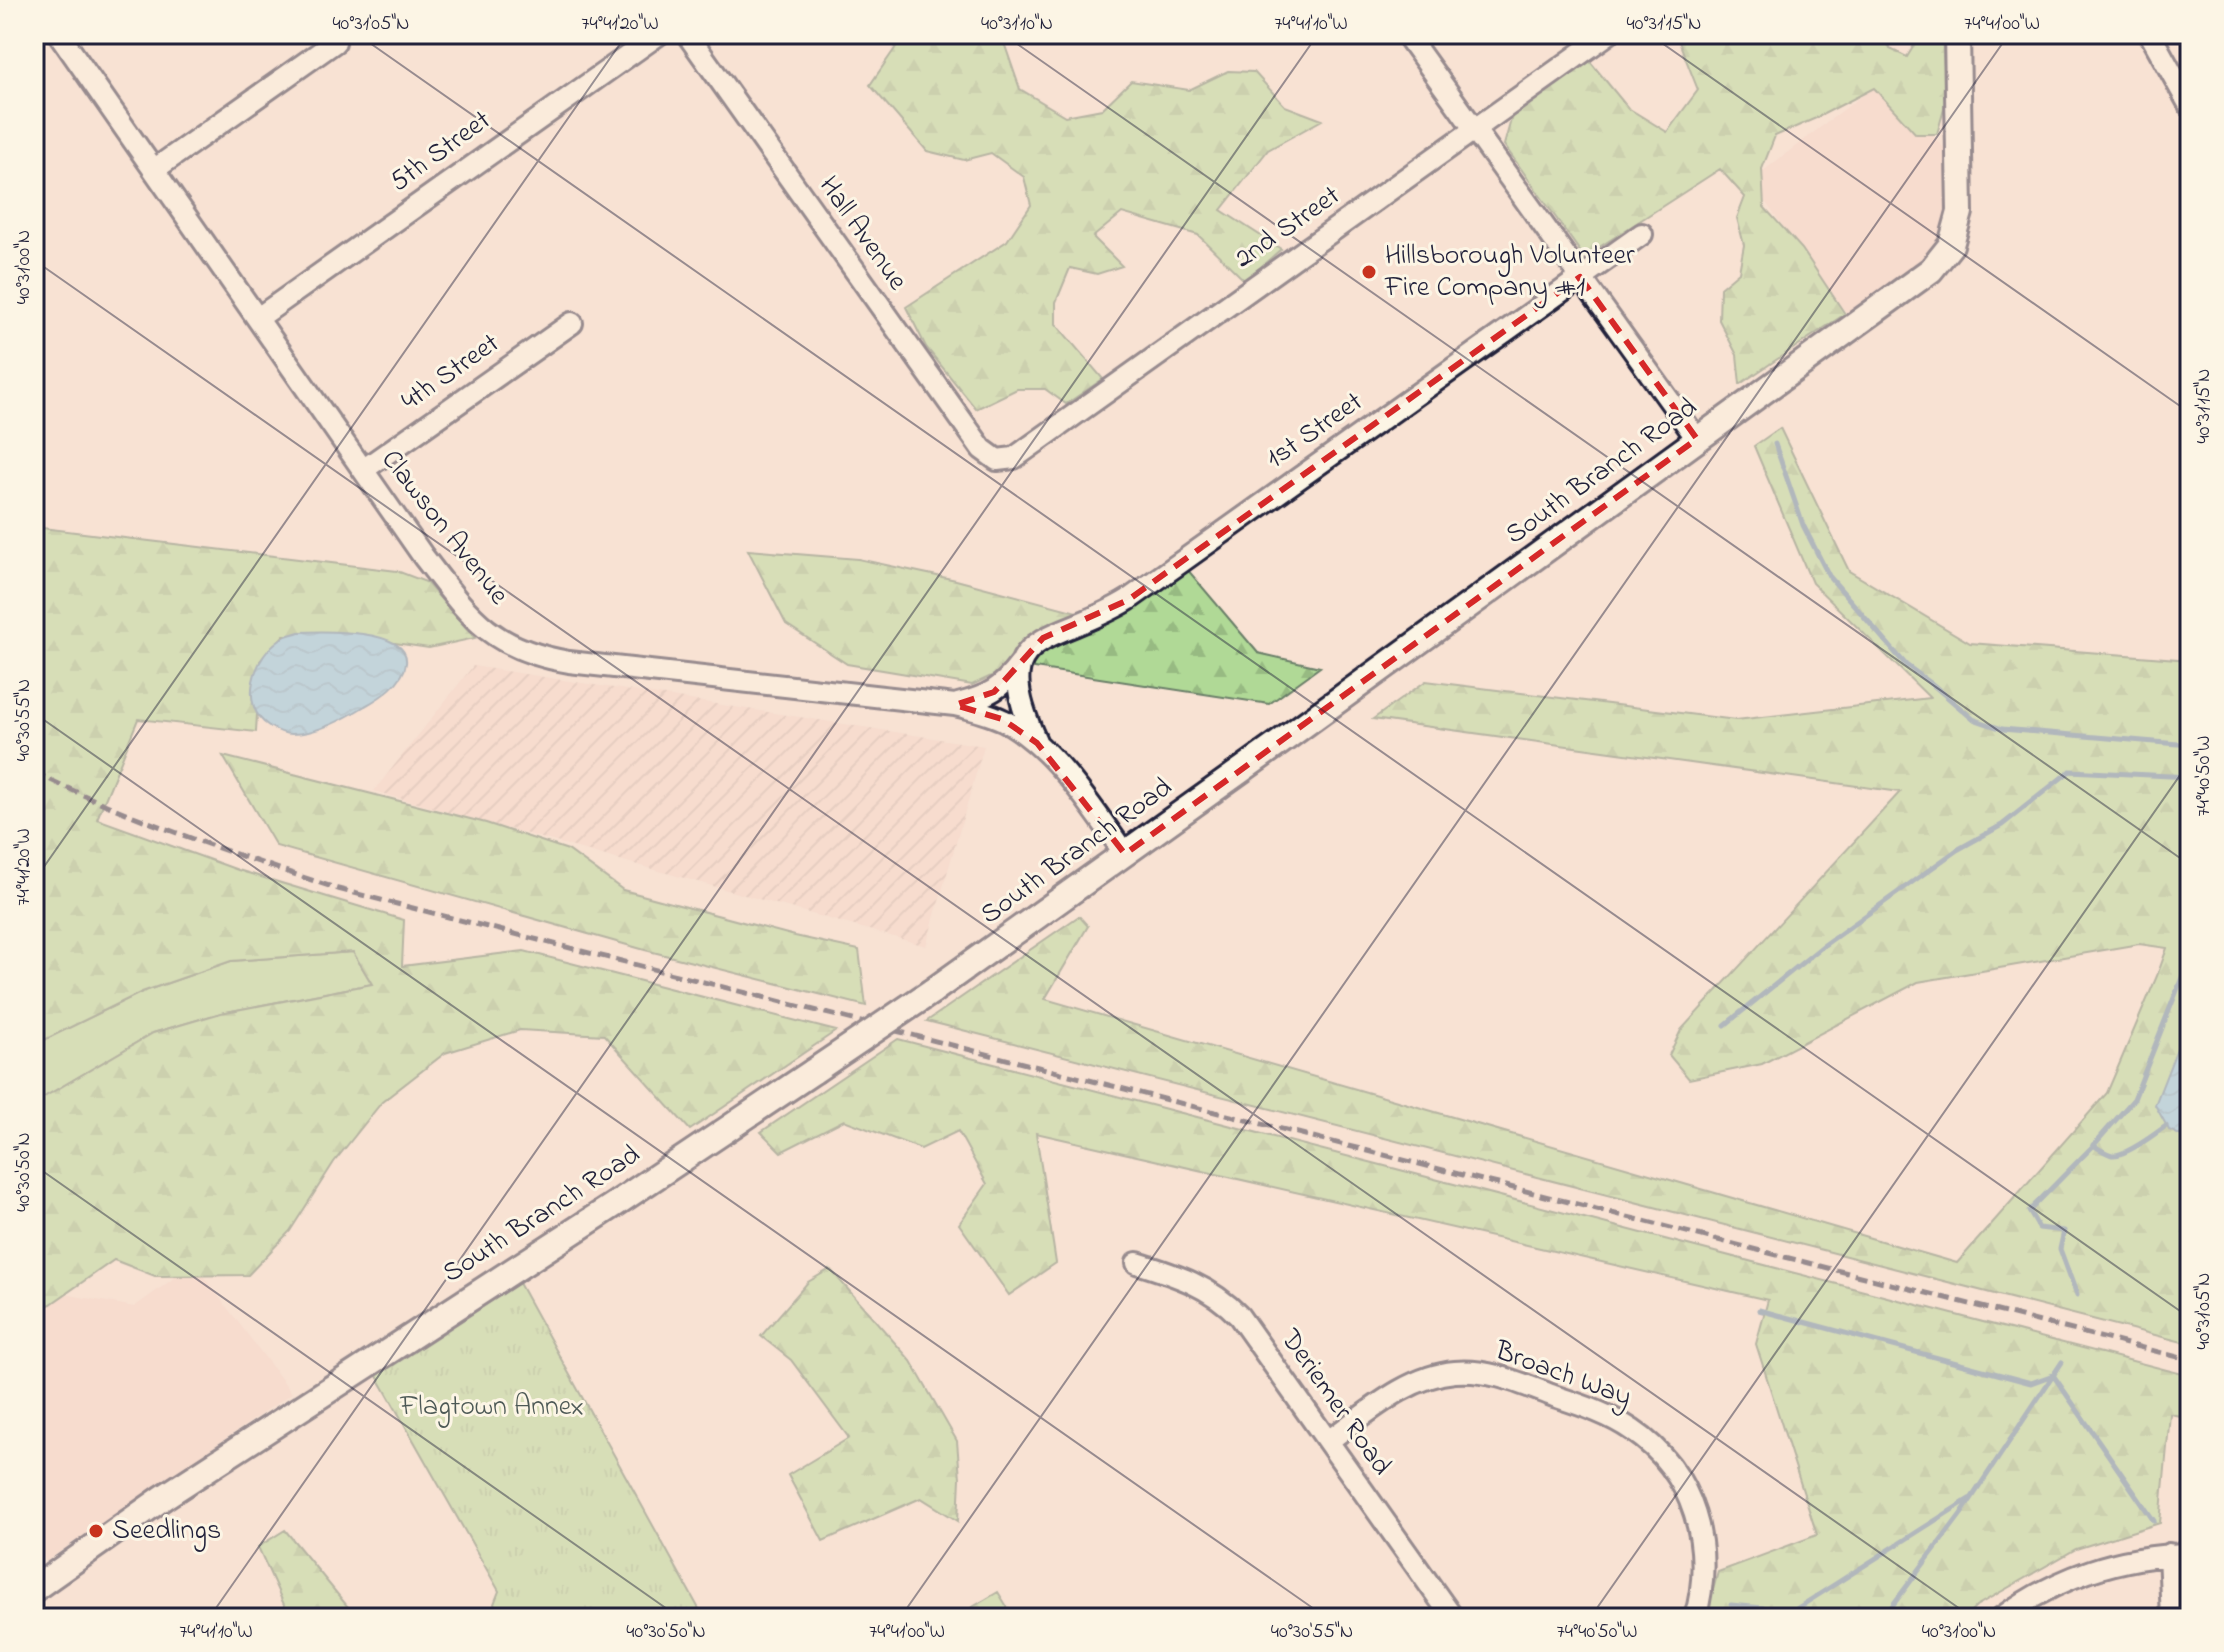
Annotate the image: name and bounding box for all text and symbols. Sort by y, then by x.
text: 40°31'05"N [332,10,410,39]
text: 74°41'20"W [581,10,659,39]
text: 40°31'10"N [981,10,1053,39]
text: 74°41'10"W [1274,10,1348,39]
text: 40°31'15"N [1627,10,1701,39]
text: 74°41'00"W [1964,10,2040,39]
street label: 5th Street [382,101,500,203]
street label: Hall Avenue [807,168,917,300]
street label: 2nd Street [1227,176,1349,280]
text: 40°31'00"N [10,230,39,304]
place label: Hillsborough Volunteer Fire Company #1 [1384,236,1635,309]
marker: Hillsborough Volunteer Fire Company #1 [1360,263,1378,281]
street label: 4th Street [393,324,509,422]
text: 40°31'15"N [2190,369,2219,443]
street label: 1st Street [1258,383,1372,479]
street label: South Branch Road [1498,388,1707,556]
street label: Clawson Avenue [370,442,518,615]
text: 40°30'55"N [10,679,39,761]
text: 74°40'50"W [2190,735,2219,817]
street label: South Branch Road [973,768,1182,936]
text: 74°41'20"W [10,828,39,906]
text: 40°30'50"N [10,1132,39,1212]
street label: South Branch Road [435,1136,649,1294]
text: 40°31'05"N [2190,1272,2219,1350]
street label: Deriemer Road [1269,1321,1401,1485]
street label: Broach Way [1488,1331,1637,1419]
park label: Flagtown Annex [399,1387,584,1428]
place label: Seedlings [112,1511,221,1552]
marker: Seedlings [87,1522,105,1540]
text: 74°41'10"W [179,1618,253,1647]
text: 40°30'50"N [626,1618,706,1647]
text: 74°41'00"W [869,1618,945,1647]
text: 40°30'55"N [1271,1618,1353,1647]
text: 74°40'50"W [1556,1618,1638,1647]
text: 40°31'00"N [1922,1618,1996,1647]

